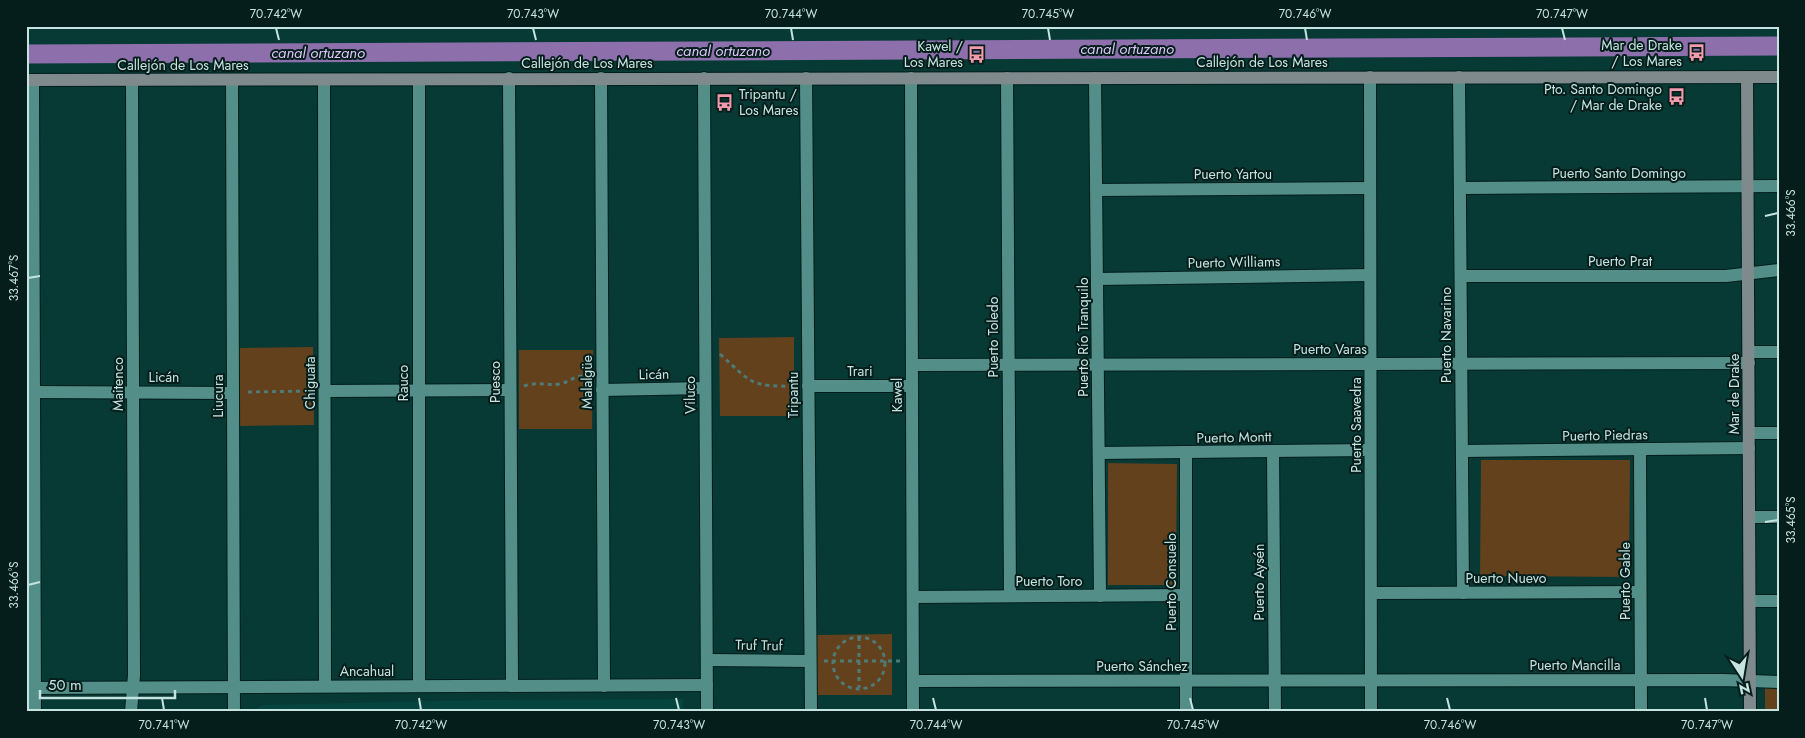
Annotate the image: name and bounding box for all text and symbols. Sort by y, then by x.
text: 70.742°W [250,5,302,23]
text: 70.743°W [507,5,559,23]
text: 70.744°W [765,5,817,23]
text: 70.745°W [1022,5,1074,23]
text: 70.746°W [1279,5,1331,23]
text: 70.747°W [1536,5,1588,23]
place label: Mar de Drake / Los Mares [1601,35,1682,71]
place label: Kawel / Los Mares [904,36,963,72]
water label: canal ortuzano [1080,38,1174,60]
water label: canal ortuzano [676,40,770,62]
water label: canal ortuzano [271,42,365,64]
bus stop icon: Mar de Drake / Los Mares [1686,43,1706,63]
bus stop icon: Kawel / Los Mares [967,44,987,64]
street label: Callejón de Los Mares [1196,52,1328,72]
street label: Callejón de Los Mares [521,53,653,73]
street label: Callejón de Los Mares [117,55,249,75]
place label: Pto. Santo Domingo / Mar de Drake [1544,79,1662,115]
place label: Tripantu / Los Mares [739,84,799,120]
bus stop icon: Pto. Santo Domingo / Mar de Drake [1666,87,1686,107]
bus stop icon: Tripantu / Los Mares [715,92,735,112]
street label: Puerto Santo Domingo [1552,163,1686,183]
street label: Puerto Yartou [1194,164,1272,184]
text: 33.466°S [1782,189,1800,237]
street label: Puerto Williams [1187,251,1281,273]
street label: Puerto Prat [1588,251,1653,271]
text: 33.467°S [5,254,23,301]
street label: Puerto Río Tranquilo [1073,277,1093,397]
street label: Puerto Navarino [1436,287,1456,383]
street label: Puerto Toledo [983,296,1003,377]
street label: Puerto Varas [1293,339,1367,359]
street label: Mar de Drake [1724,354,1744,434]
street label: Malalgüe [577,355,597,409]
street label: Maitenco [108,357,128,411]
street label: Chiguata [300,357,320,409]
street label: Puesco [485,361,505,403]
street label: Trari [847,361,873,381]
street label: Licán [638,364,670,384]
street label: Rauco [393,365,413,401]
street label: Licán [149,367,179,387]
street label: Tripantu [783,372,803,418]
street label: Liucura [208,375,228,417]
street label: Viluco [680,376,700,414]
street label: Puerto Saavedra [1346,377,1366,473]
street label: Kawel [887,378,907,412]
street label: Puerto Piedras [1562,424,1648,446]
street label: Puerto Montt [1196,426,1272,448]
text: 33.465°S [1782,496,1800,544]
street label: Puerto Consuelo [1161,533,1181,631]
street label: Puerto Gable [1615,542,1635,620]
street label: Puerto Aysén [1249,544,1269,620]
text: 33.466°S [5,561,23,609]
street label: Puerto Nuevo [1466,568,1547,588]
street label: Puerto Toro [1016,571,1083,591]
street label: Truf Truf [735,635,784,655]
north arrow [1718,650,1768,700]
street label: Puerto Mancilla [1530,655,1620,675]
street label: Puerto Sánchez [1096,656,1188,676]
street label: Ancahual [340,661,394,681]
scale bar [40,668,175,700]
text: 50 m [48,674,82,696]
text: N [1737,678,1752,700]
text: 70.741°W [138,716,190,734]
text: 70.742°W [395,716,447,734]
text: 70.743°W [653,716,705,734]
text: 70.744°W [910,716,962,734]
text: 70.745°W [1167,716,1219,734]
text: 70.746°W [1424,716,1476,734]
text: 70.747°W [1681,716,1733,734]

